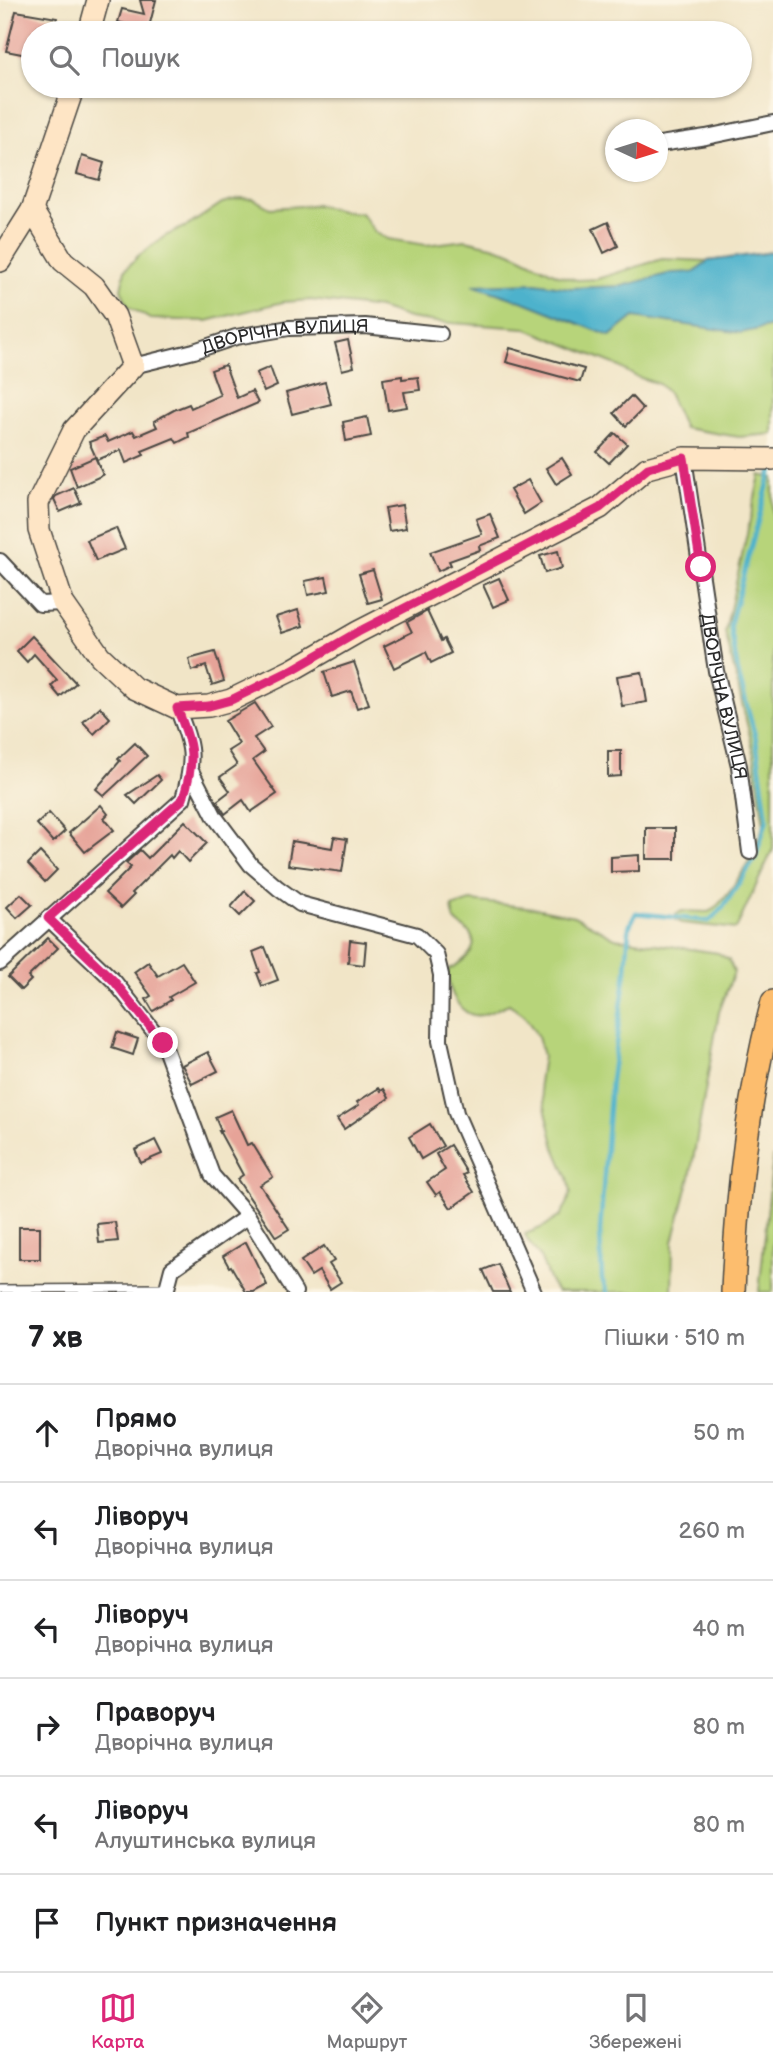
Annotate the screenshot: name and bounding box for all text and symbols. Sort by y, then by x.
search box [21,21,752,98]
icon: search [45,41,83,79]
text: Пошук [101,44,180,75]
north arrow [605,119,668,182]
street label: ДВОРІЧНА ВУЛИЦЯ [199,315,369,358]
route start [685,551,716,582]
street label: ДВОРІЧНА ВУЛИЦЯ [697,612,751,781]
route end [147,1027,178,1058]
text: 7 хв [28,1320,83,1356]
text: Пішки · 510 m [603,1324,745,1352]
text: Прямо [95,1404,177,1435]
icon: ahead [28,1414,66,1452]
text: 50 m [693,1419,745,1447]
text: Дворічна вулиця [95,1435,274,1463]
text: Ліворуч [95,1502,189,1533]
icon: left [28,1512,66,1550]
text: 260 m [679,1517,745,1545]
text: Дворічна вулиця [95,1533,274,1561]
text: Ліворуч [95,1600,189,1631]
icon: left [28,1610,66,1648]
text: 40 m [692,1615,745,1643]
text: Дворічна вулиця [95,1631,274,1659]
text: Праворуч [95,1698,216,1729]
icon: right [28,1708,66,1746]
text: 80 m [693,1713,745,1741]
text: Дворічна вулиця [95,1729,274,1757]
text: Ліворуч [95,1796,189,1827]
icon: left [28,1806,66,1844]
text: 80 m [693,1811,745,1839]
text: Алуштинська вулиця [95,1827,316,1855]
icon: arrive [28,1904,66,1942]
text: Пункт призначення [95,1908,337,1939]
tab: Карта [91,1989,145,2054]
tab: Маршрут [327,1989,407,2054]
tab: Збережені [589,1989,682,2054]

